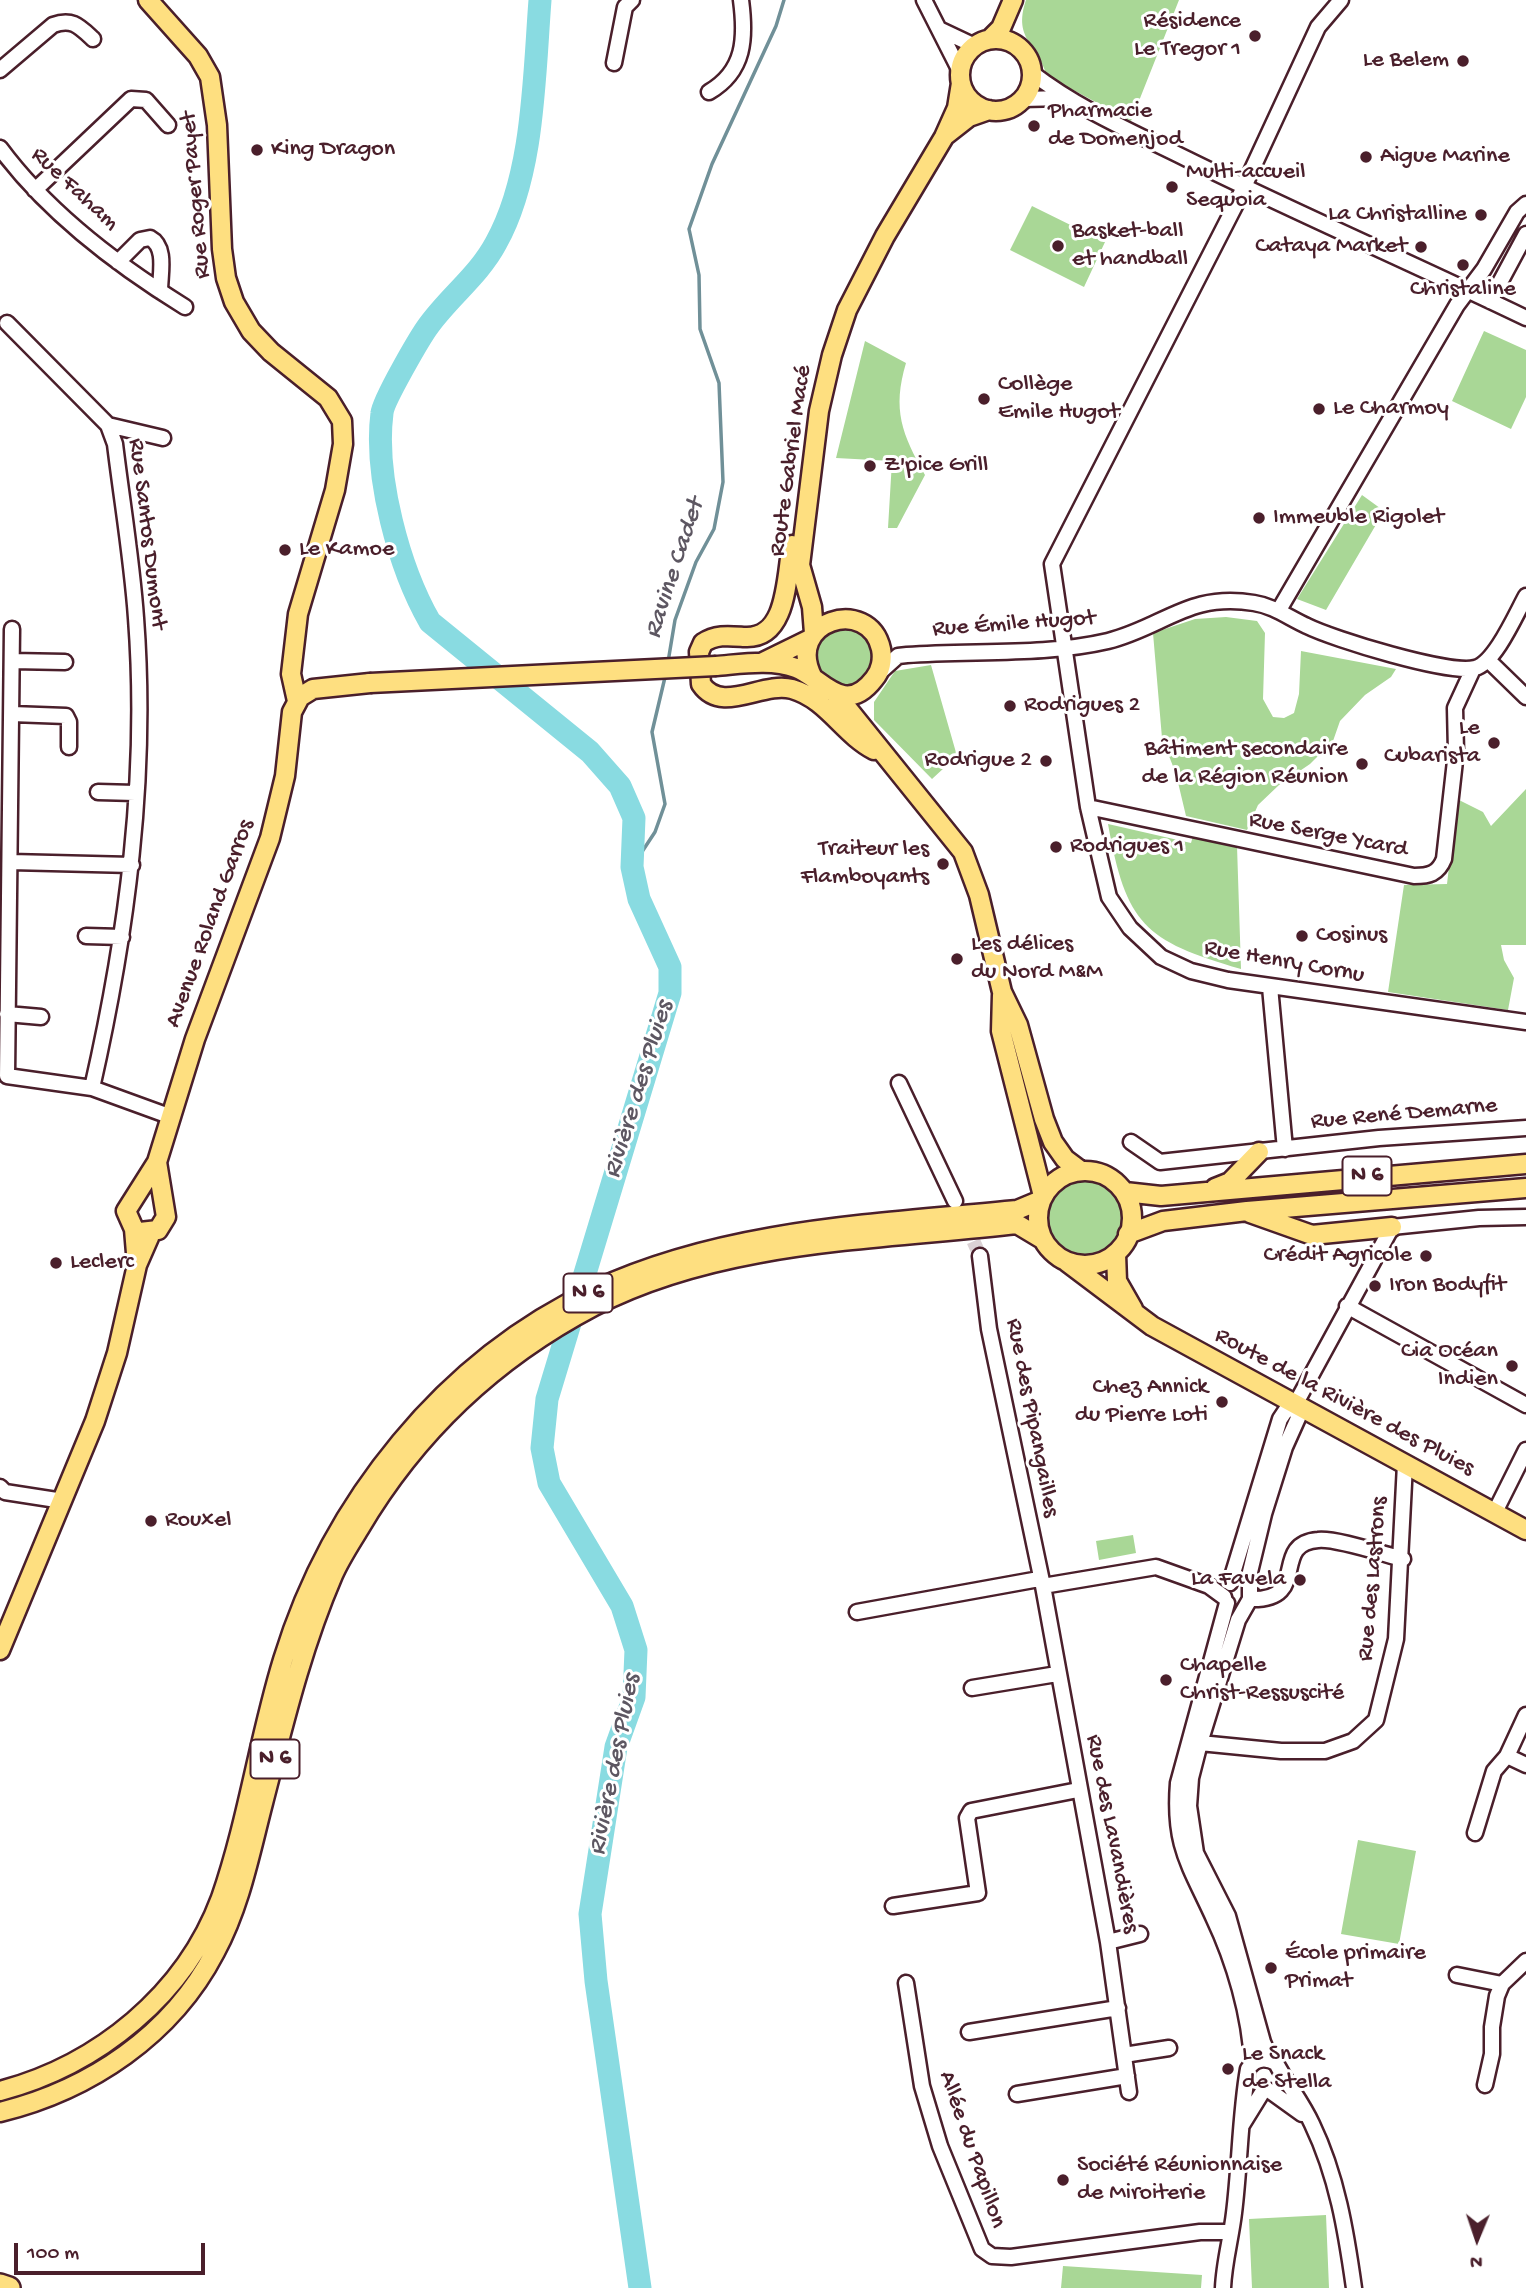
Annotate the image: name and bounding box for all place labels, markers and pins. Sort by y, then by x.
place label: Résidence Le Tregor 1 [1134,8,1241,64]
marker: Résidence Le Tregor 1 [1247,28,1263,44]
place label: Le Belem [1363,47,1449,75]
marker: Le Belem [1455,53,1471,69]
place label: Pharmacie de Domenjod [1048,98,1183,154]
marker: Pharmacie de Domenjod [1026,118,1042,134]
place label: King Dragon [271,136,395,164]
marker: King Dragon [249,142,265,158]
place label: Aigue Marine [1380,143,1510,171]
marker: Aigue Marine [1358,149,1374,165]
place label: Multi-accueil Sequoia [1186,159,1306,215]
marker: Multi-accueil Sequoia [1164,179,1180,195]
place label: La Christalline [1328,201,1467,229]
marker: La Christalline [1473,207,1489,223]
place label: Basket-ball et handball [1072,218,1188,274]
place label: Cataya Market [1255,233,1407,261]
marker: Basket-ball et handball [1050,238,1066,254]
marker: Cataya Market [1413,239,1429,255]
marker: Christaline [1455,257,1471,273]
place label: Christaline [1410,276,1516,304]
place label: Collège Emile Hugot [998,371,1119,427]
marker: Collège Emile Hugot [976,391,992,407]
place label: Le Charmoy [1333,395,1449,423]
marker: Le Charmoy [1311,401,1327,417]
place label: Z'pice Grill [884,452,988,480]
marker: Z'pice Grill [862,458,878,474]
place label: Immeuble Rigolet [1273,504,1444,532]
marker: Immeuble Rigolet [1251,510,1267,526]
place label: Le Kamoe [299,536,394,564]
marker: Le Kamoe [277,542,293,558]
place label: Rodrigues 2 [1024,692,1140,720]
marker: Rodrigues 2 [1002,698,1018,714]
place label: Le Cubarista [1384,715,1480,771]
marker: Le Cubarista [1486,735,1502,751]
place label: Bâtiment secondaire de la Région Réunion [1142,736,1348,792]
place label: Rodrigue 2 [924,747,1032,775]
marker: Rodrigue 2 [1038,753,1054,769]
marker: Bâtiment secondaire de la Région Réunion [1354,756,1370,772]
place label: Rodrigues 1 [1070,833,1184,861]
place label: Traiteur les Flamboyants [801,836,929,892]
marker: Rodrigues 1 [1048,839,1064,855]
marker: Traiteur les Flamboyants [935,856,951,872]
place label: Cosinus [1316,922,1387,950]
marker: Cosinus [1294,928,1310,944]
place label: Les délices du Nord M&M [971,931,1103,987]
marker: Les délices du Nord M&M [949,951,965,967]
place label: Crédit Agricole [1264,1242,1412,1270]
marker: Crédit Agricole [1418,1248,1434,1264]
place label: Leclerc [70,1249,134,1277]
marker: Leclerc [48,1255,64,1271]
place label: Iron Bodyfit [1389,1272,1506,1300]
marker: Iron Bodyfit [1367,1278,1383,1294]
place label: Cia Océan Indien [1401,1338,1498,1394]
marker: Cia Océan Indien [1504,1358,1520,1374]
place label: Chez Annick du Pierre Loti [1075,1374,1208,1430]
marker: Chez Annick du Pierre Loti [1214,1394,1230,1410]
place label: Rouxel [165,1507,232,1535]
marker: Rouxel [143,1513,159,1529]
place label: La Favela [1191,1566,1286,1594]
marker: La Favela [1292,1572,1308,1588]
place label: Chapelle Christ-Ressuscité [1180,1652,1344,1708]
marker: Chapelle Christ-Ressuscité [1158,1672,1174,1688]
place label: École primaire Primat [1285,1940,1426,1996]
marker: École primaire Primat [1263,1960,1279,1976]
place label: Le Snack de Stella [1242,2041,1331,2097]
marker: Le Snack de Stella [1220,2061,1236,2077]
place label: Société Réunionnaise de Miroiterie [1077,2152,1282,2208]
marker: Société Réunionnaise de Miroiterie [1055,2172,1071,2188]

